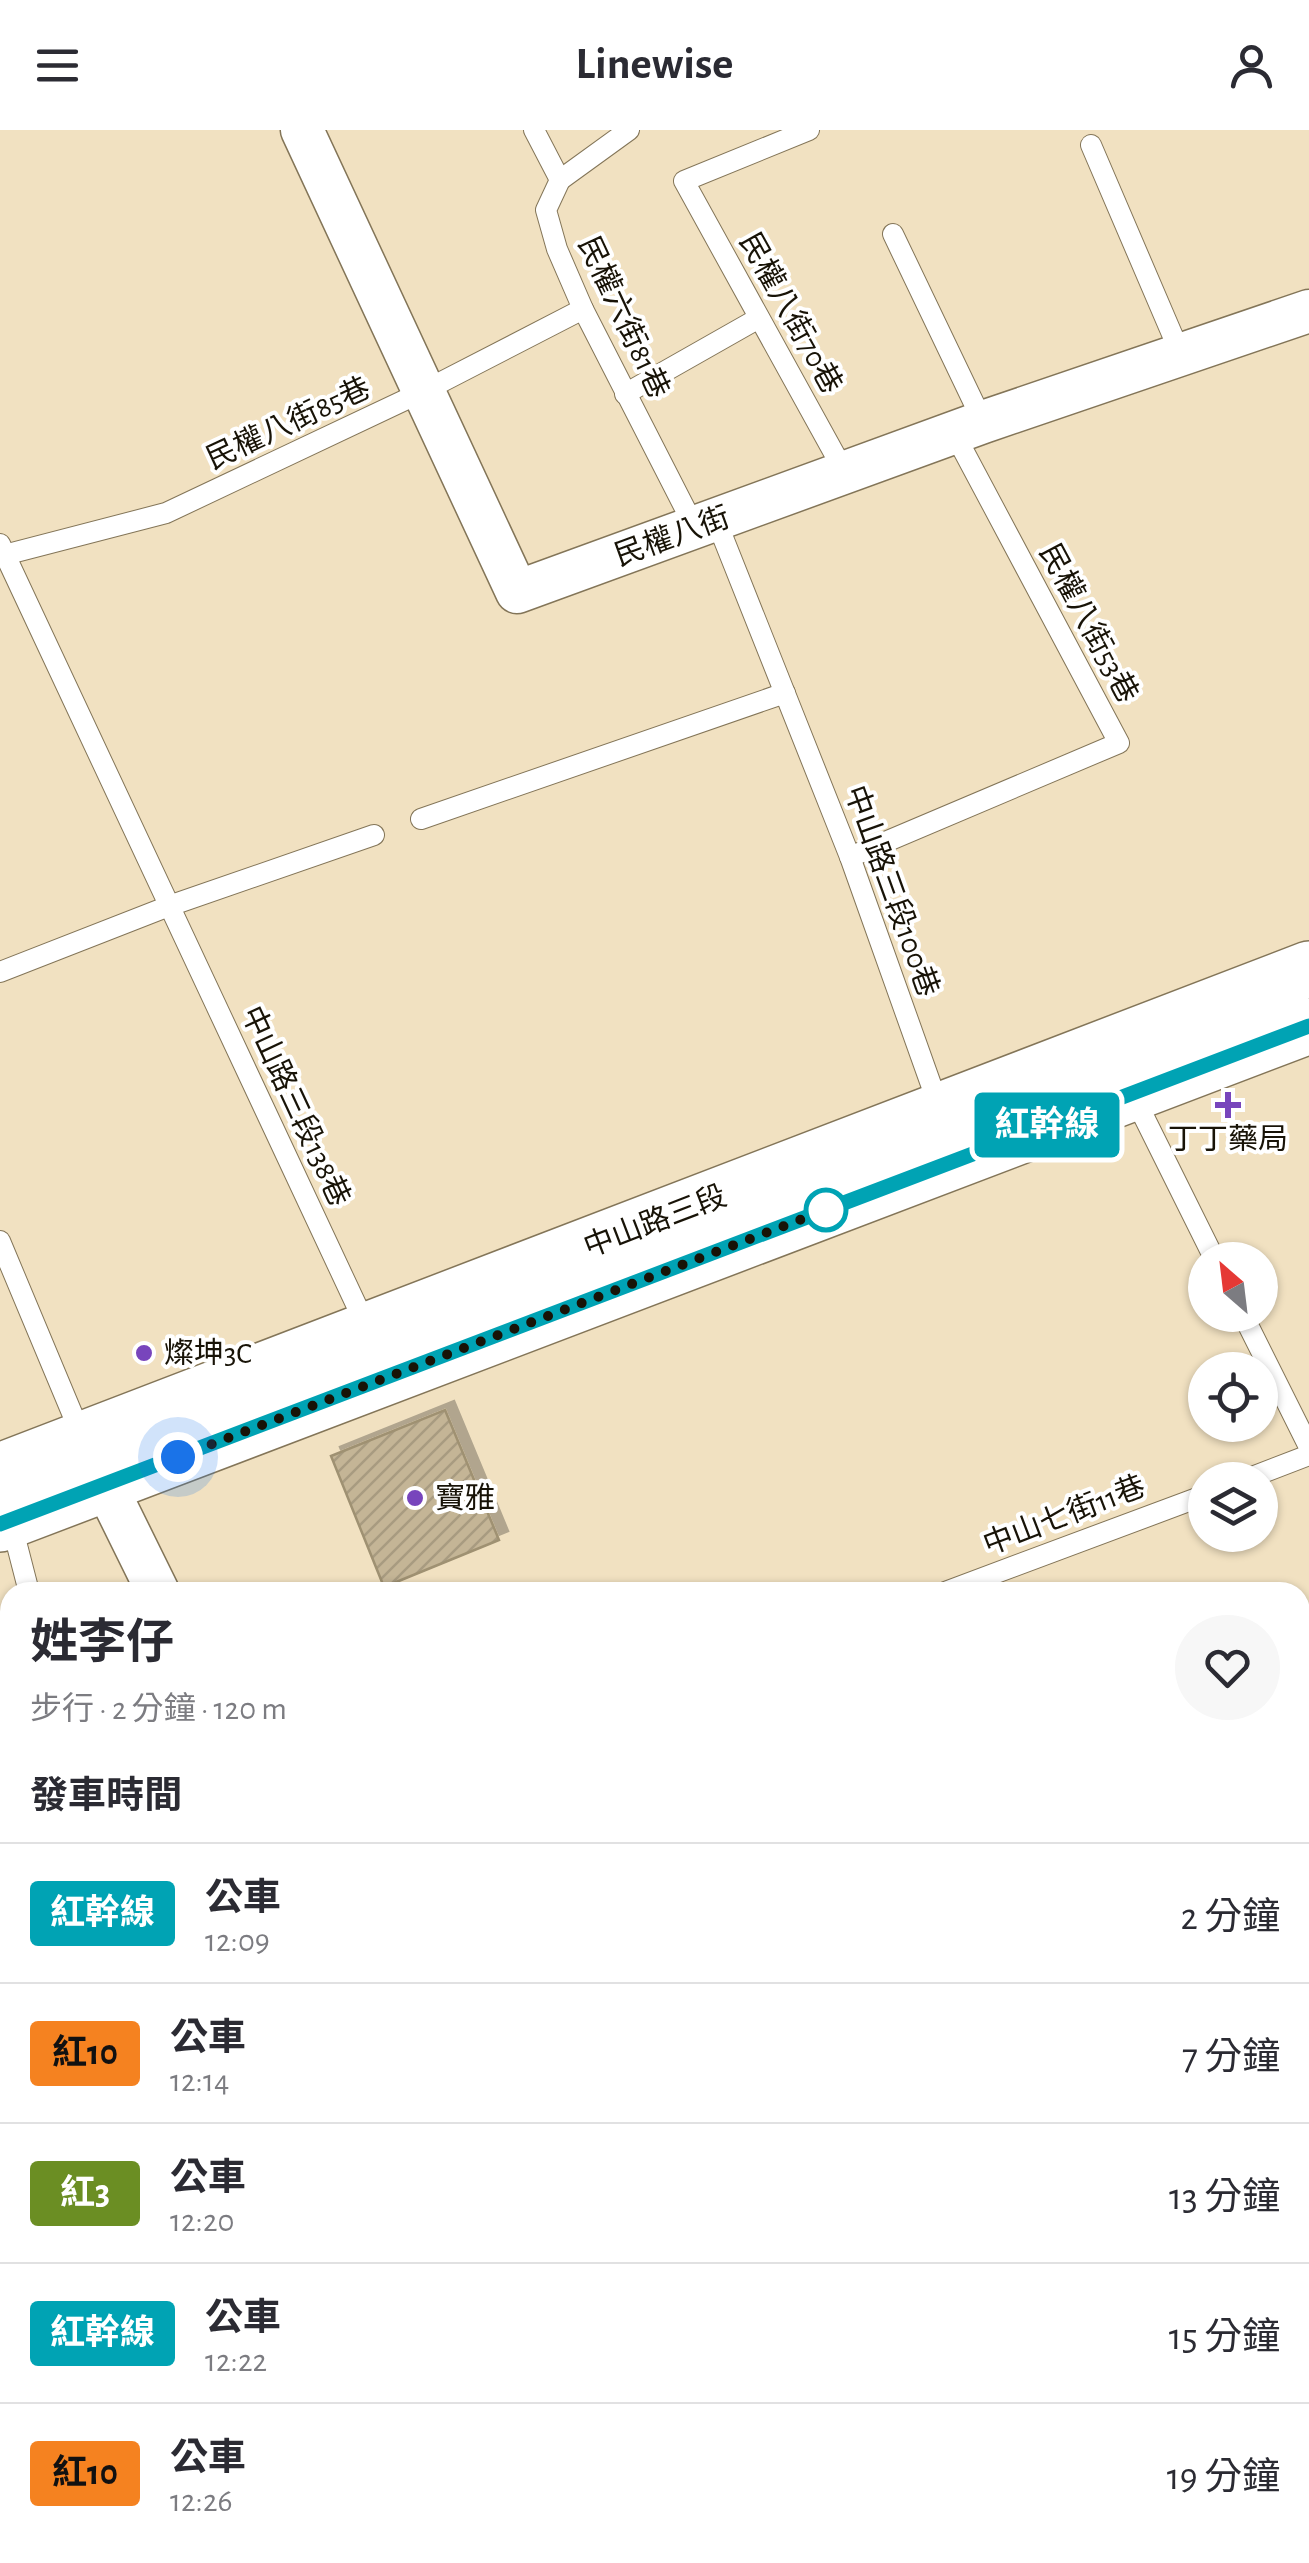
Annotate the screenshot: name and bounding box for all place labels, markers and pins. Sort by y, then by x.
marker: 丁丁藥局 [1217,1094,1239,1116]
place label: 丁丁藥局 [1168,1123,1288,1155]
unlabelled marker [805,1189,847,1231]
place label: 燦坤3C [164,1337,252,1369]
marker: 燦坤3C [133,1342,155,1364]
place label: 寶雅 [435,1482,495,1514]
marker: 寶雅 [404,1487,426,1509]

